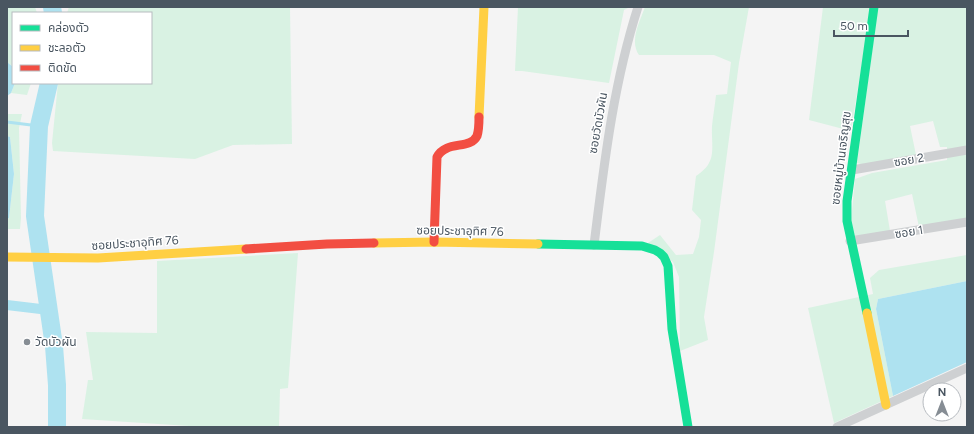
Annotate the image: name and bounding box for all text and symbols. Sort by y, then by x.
legend [12,12,152,84]
scale bar [834,12,908,38]
text: 50 m [840,19,868,33]
text: คล่องตัว [48,21,89,35]
text: ชะลอตัว [48,41,86,55]
text: ติดขัด [48,61,77,75]
street label: ซอยวัดบัวผัน [586,91,610,155]
street label: ซอยหมู่บ้านเจริญสุข [828,110,854,206]
street label: ซอย 2 [893,150,925,170]
street label: ซอยประชาอุทิศ 76 [416,223,504,239]
street label: ซอย 1 [894,223,924,241]
street label: ซอยประชาอุทิศ 76 [91,233,179,253]
place label: วัดบัวผัน [35,335,77,349]
marker: วัดบัวผัน [22,337,32,347]
north arrow [922,382,962,422]
text: N [938,386,946,399]

